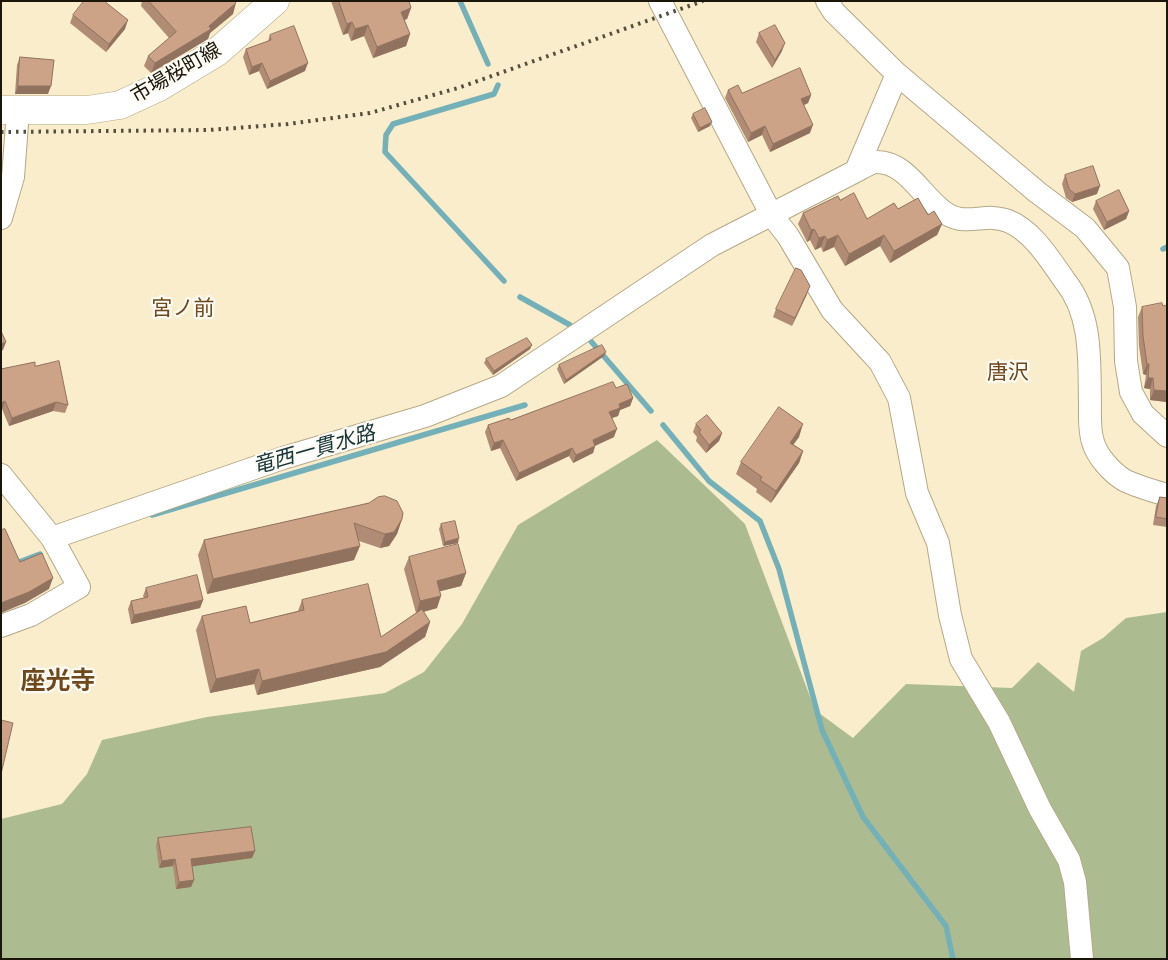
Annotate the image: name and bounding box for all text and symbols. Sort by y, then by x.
street label: 市場桜町線 [127,38,225,108]
district label: 宮ノ前 [152,296,214,322]
district label: 唐沢 [987,360,1029,386]
water label: 竜西一貫水路 [250,421,378,479]
district label: 座光寺 [21,666,95,696]

